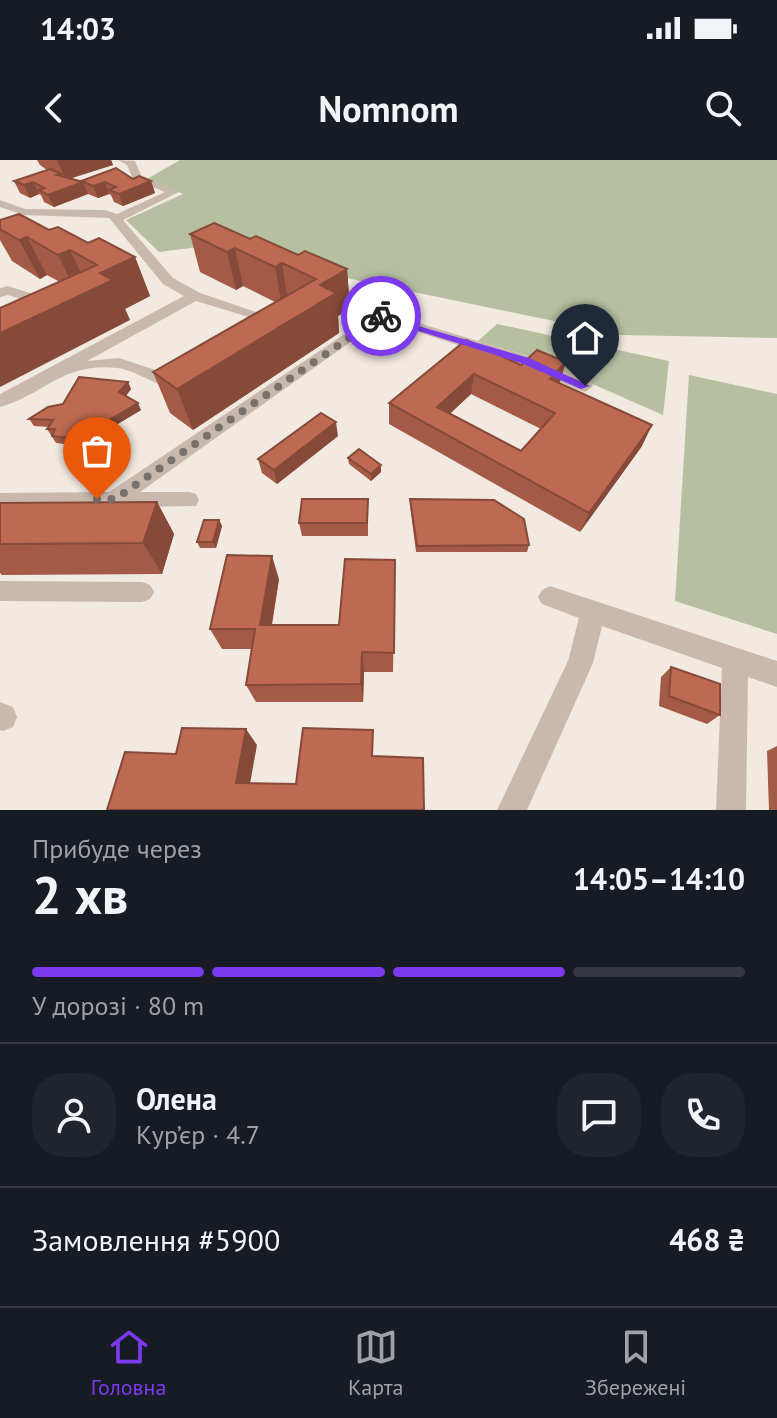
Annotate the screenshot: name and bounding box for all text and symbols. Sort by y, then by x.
text: 14:03 [40,9,116,48]
text: Nomnom [319,85,458,132]
icon: back [32,86,76,130]
icon: search [701,86,745,130]
courier [341,276,421,356]
icon: bike [359,294,403,338]
pin [551,304,619,386]
icon: home [563,316,607,360]
pin [63,417,131,499]
icon: bag [75,429,119,473]
text: Прибуде через [32,832,202,865]
text: 14:05–14:10 [573,859,745,898]
text: 2 хв [32,861,128,928]
text: У дорозі · 80 m [32,989,204,1022]
button: person [32,1073,116,1157]
button: chat [557,1073,641,1157]
button: phone [661,1073,745,1157]
text: Олена [136,1079,217,1118]
text: Кур’єр · 4.7 [136,1118,260,1151]
text: Замовлення #5900 [32,1220,280,1259]
text: 468 ₴ [669,1220,745,1259]
tab: Головна [91,1325,166,1401]
tab: Карта [348,1325,404,1401]
tab: Збережені [585,1325,686,1401]

